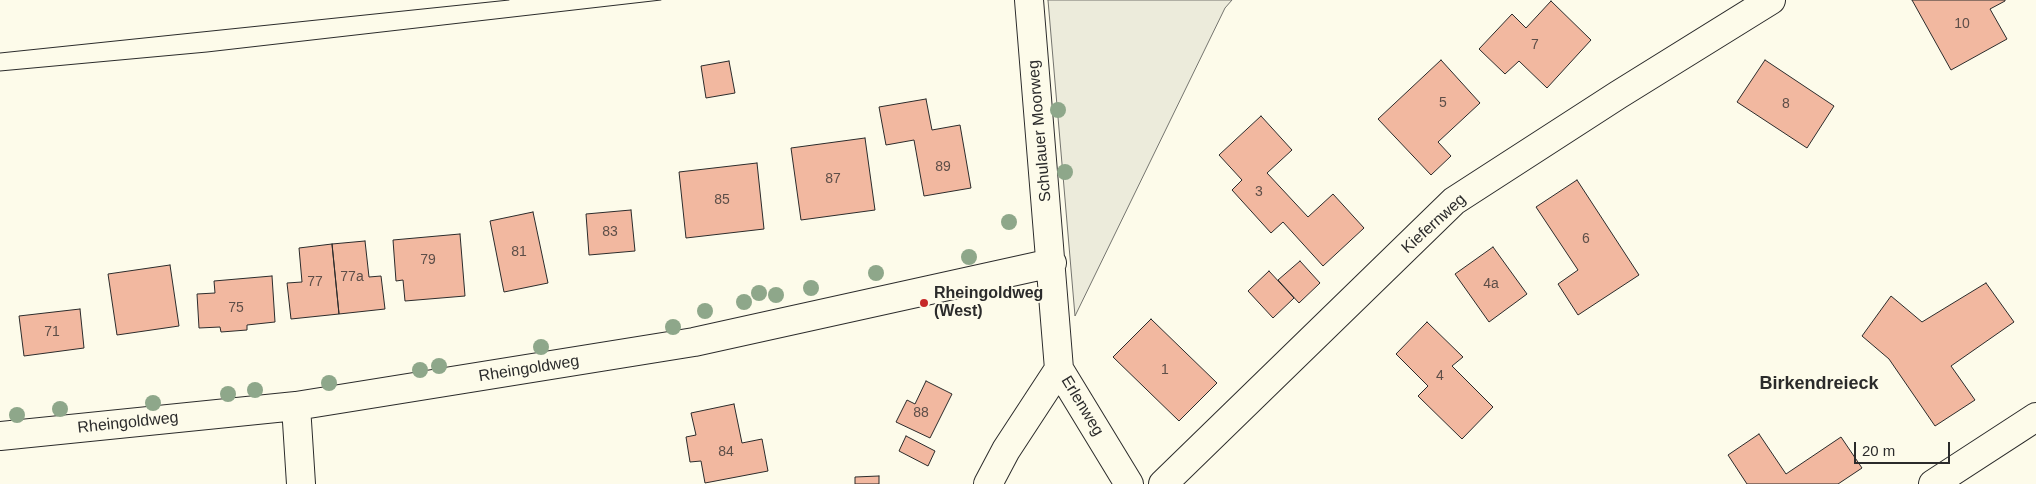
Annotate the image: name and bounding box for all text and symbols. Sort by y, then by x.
house number: 10 [1954,16,1970,32]
house number: 7 [1531,37,1539,53]
street label: Schulauer Moorweg [1024,59,1056,203]
house number: 5 [1439,95,1447,111]
house number: 8 [1782,96,1790,112]
house number: 89 [935,159,951,175]
house number: 87 [825,171,841,187]
house number: 3 [1255,184,1263,200]
street label: Kiefernweg [1398,190,1470,258]
house number: 85 [714,192,730,208]
house number: 83 [602,224,618,240]
house number: 6 [1582,231,1590,247]
house number: 81 [511,244,527,260]
house number: 79 [420,252,436,268]
house number: 77a [340,269,364,285]
house number: 77 [307,274,323,290]
house number: 4a [1483,276,1499,292]
place label: Rheingoldweg (West) [934,284,1043,322]
marker: Rheingoldweg (West) [918,297,930,309]
house number: 75 [228,300,244,316]
house number: 71 [44,324,60,340]
street label: Rheingoldweg [477,352,581,386]
house number: 1 [1161,362,1169,378]
house number: 4 [1436,368,1444,384]
street label: Erlenweg [1057,372,1107,440]
district label: Birkendreieck [1759,373,1879,395]
house number: 88 [913,405,929,421]
street label: Rheingoldweg [77,408,179,438]
scale bar [1856,432,1952,464]
text: 20 m [1862,442,1895,459]
house number: 84 [718,444,734,460]

